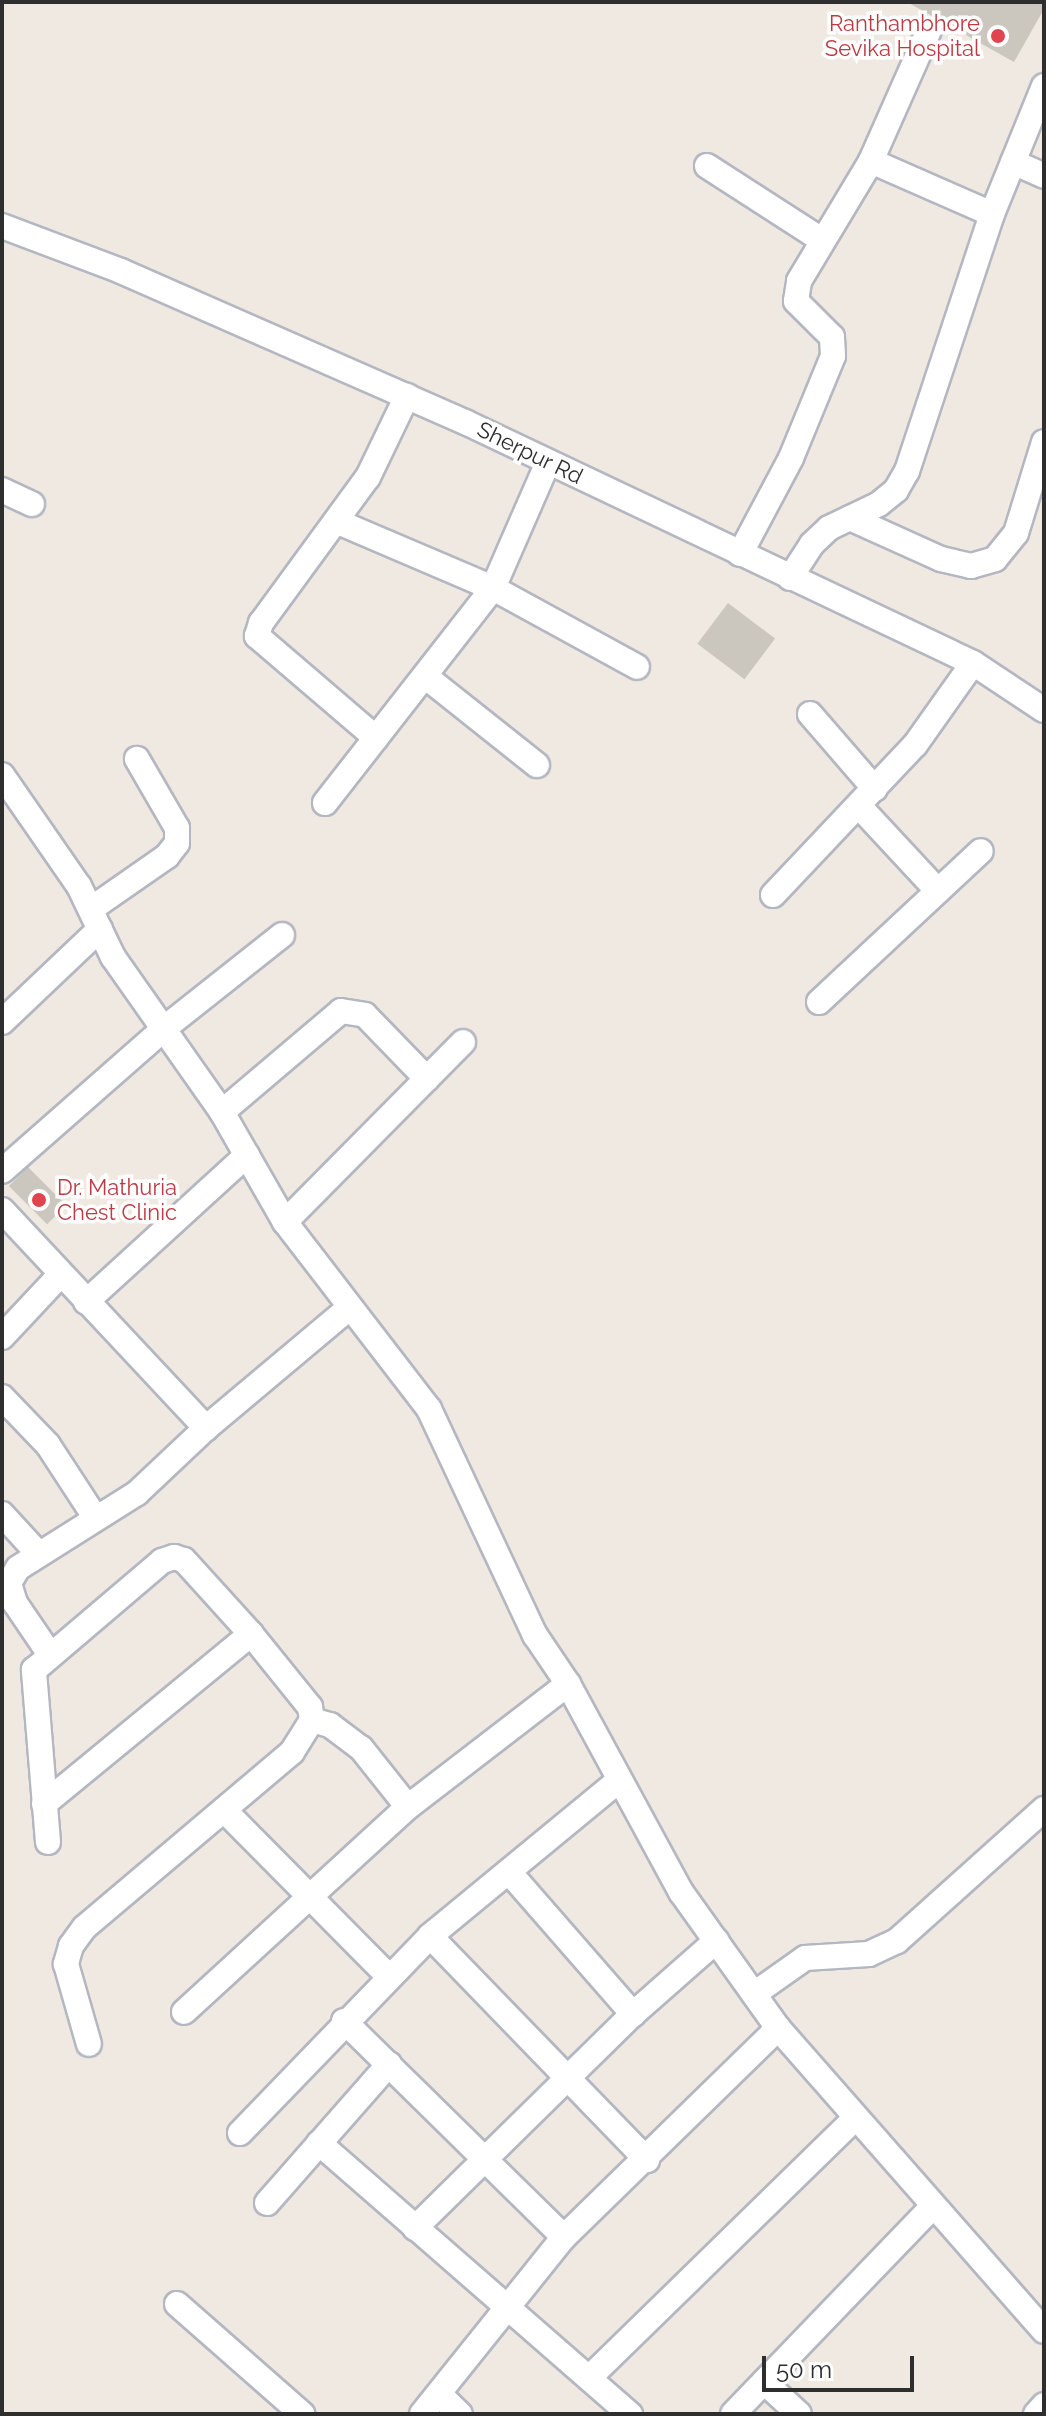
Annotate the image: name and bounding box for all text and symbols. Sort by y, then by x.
place label: Ranthambhore Sevika Hospital [825,10,980,62]
marker: Ranthambhore Sevika Hospital [987,25,1009,47]
street label: Sherpur Rd [473,416,587,490]
place label: Dr. Mathuria Chest Clinic [57,1174,177,1226]
marker: Dr. Mathuria Chest Clinic [28,1189,50,1211]
scale bar [766,2340,918,2390]
text: 50 m [776,2355,832,2384]

